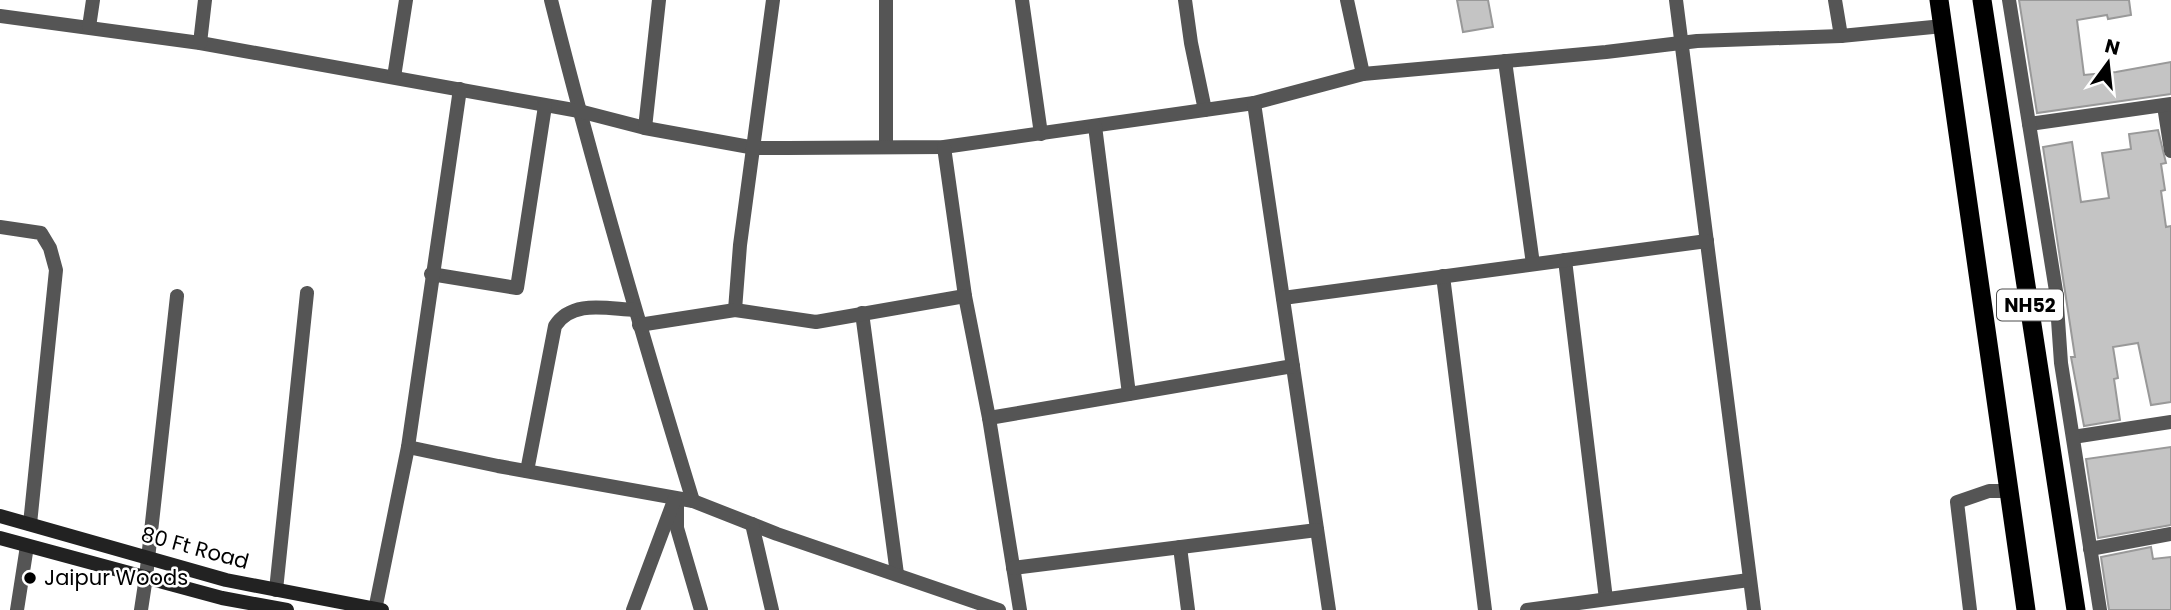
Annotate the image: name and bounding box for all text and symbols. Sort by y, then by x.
north arrow [2073,28,2143,98]
text: N [2102,32,2123,62]
road number: NH52 [1997,290,2063,320]
street label: 80 Ft Road [138,519,252,576]
place label: Jaipur Woods [44,563,188,592]
marker: Jaipur Woods [22,570,38,586]

